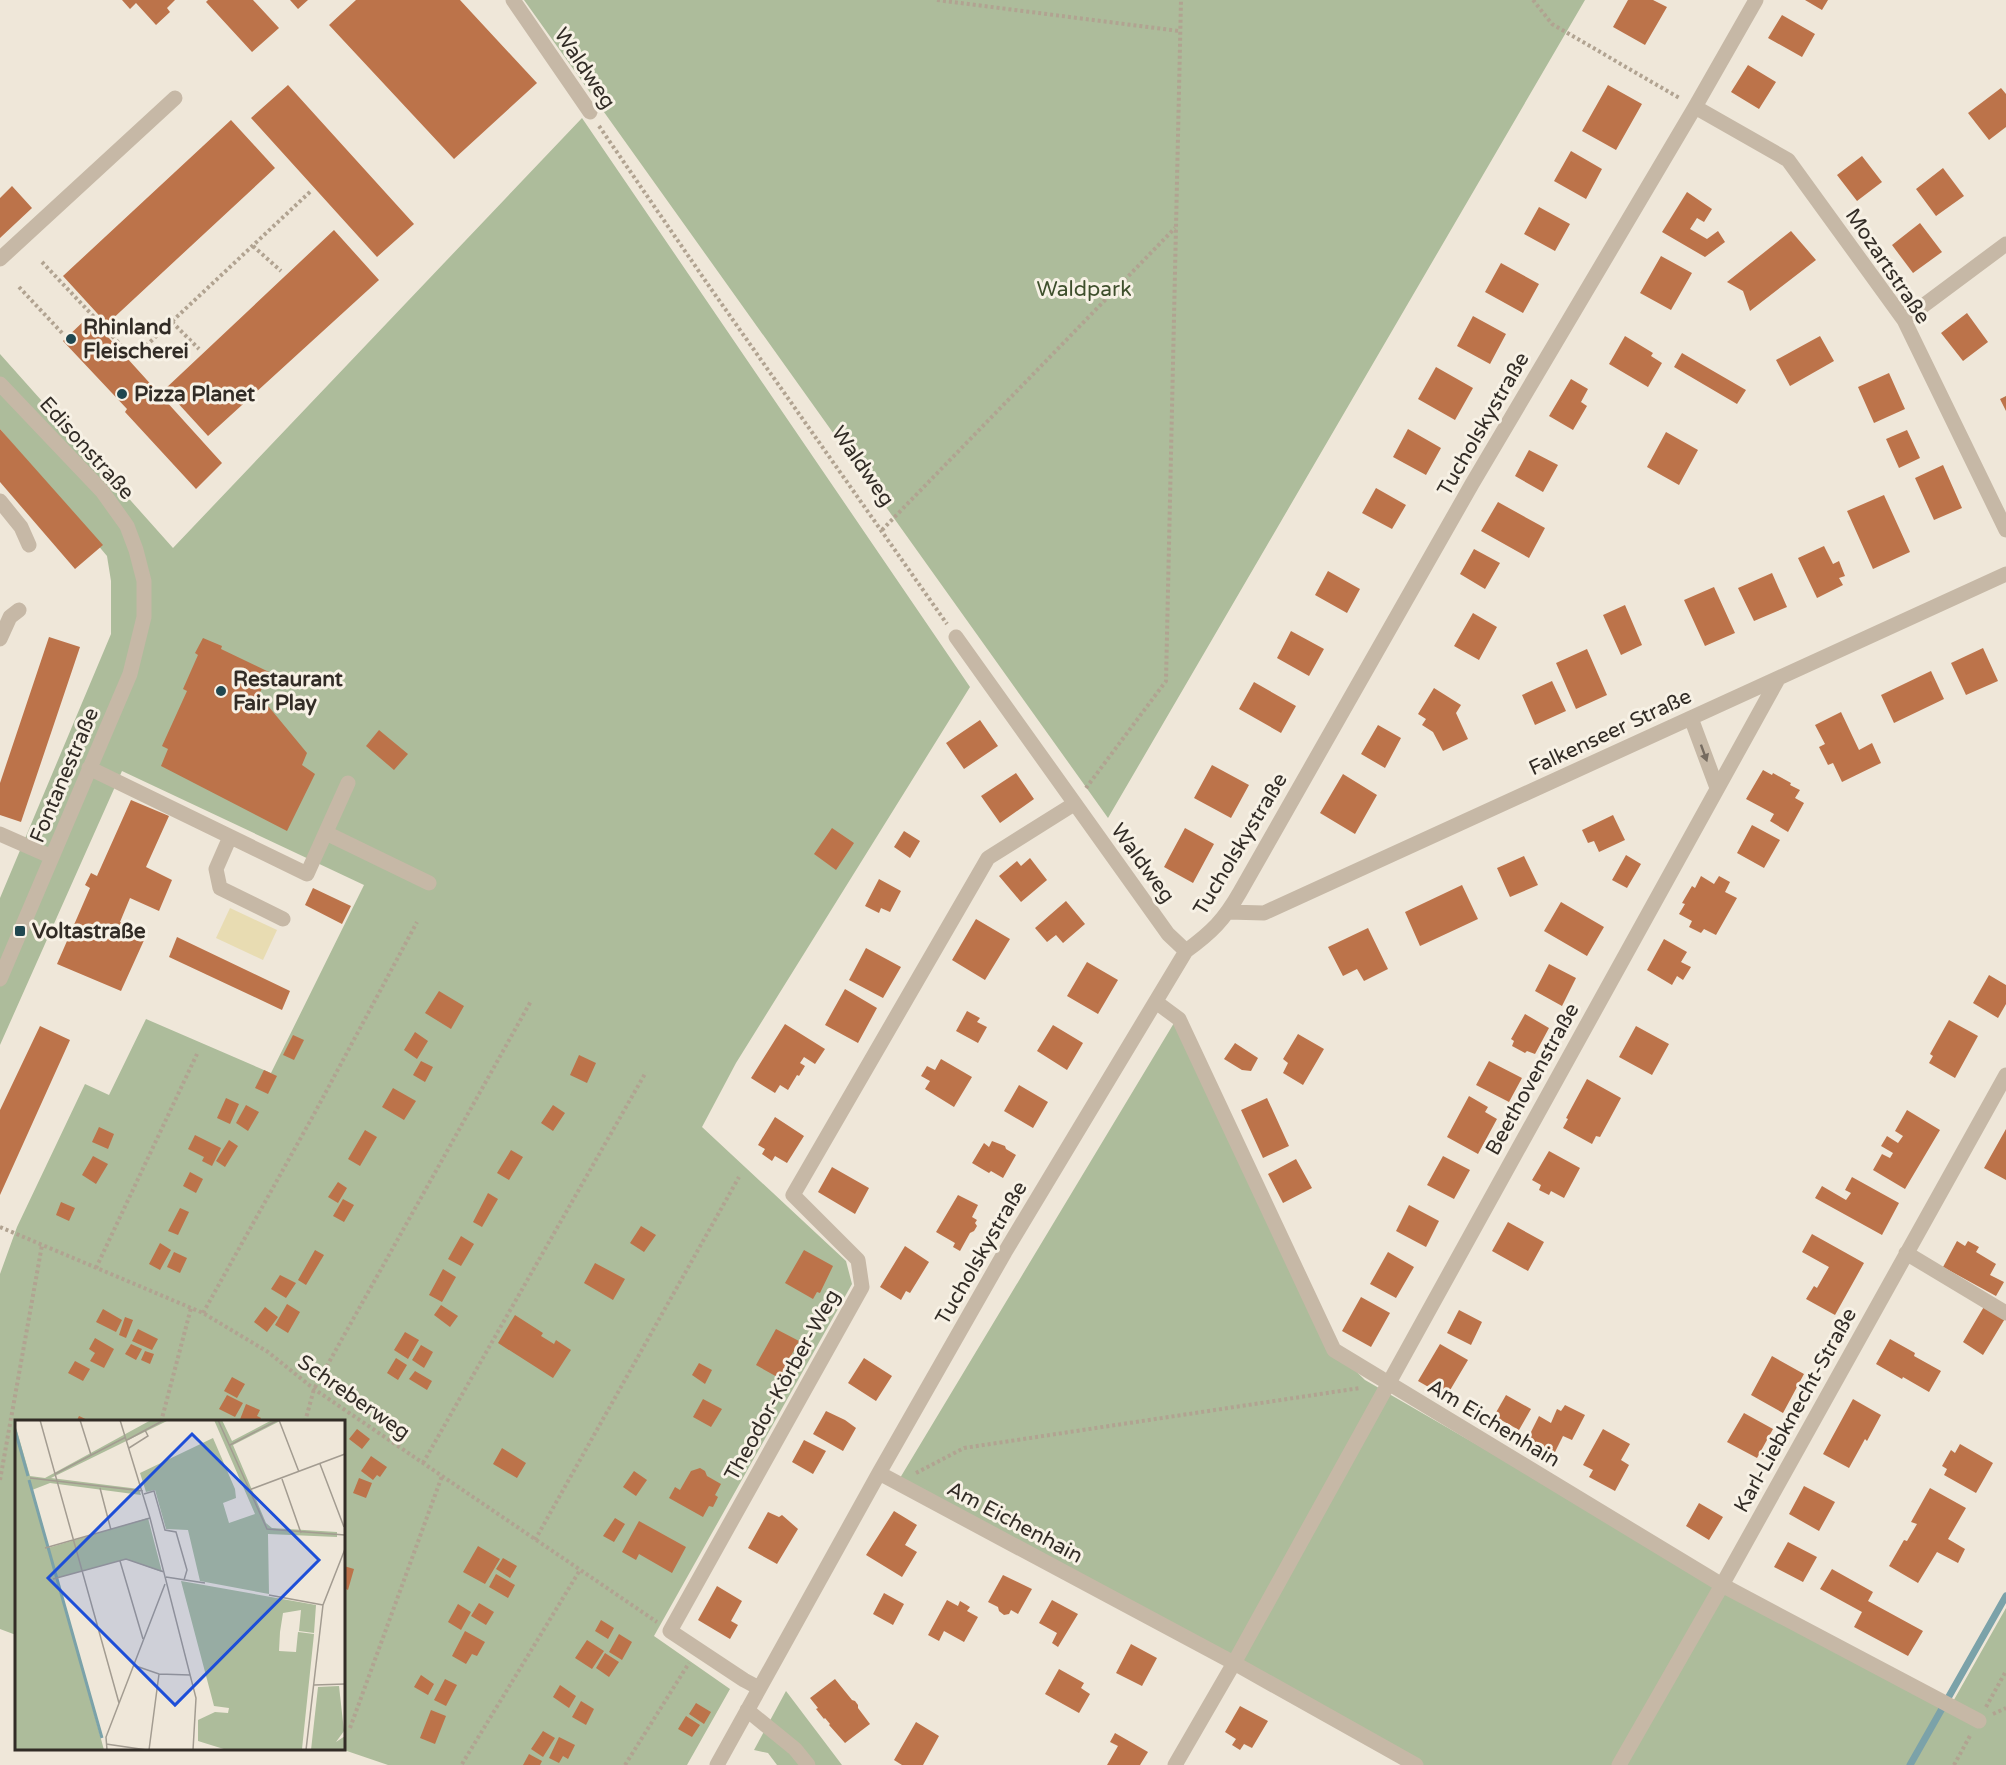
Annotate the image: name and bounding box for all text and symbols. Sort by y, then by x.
street label: Waldweg [548,23,621,114]
street label: Mozartstraße [1840,204,1935,329]
park label: Waldpark [1036,277,1132,302]
place label: Rhinland Fleischerei [83,315,189,364]
marker: Rhinland Fleischerei [64,332,78,346]
street label: Tucholskystraße [1432,348,1535,500]
place label: Pizza Planet [134,382,255,407]
marker: Pizza Planet [115,387,129,401]
street label: Edisonstraße [34,392,139,505]
street label: Waldweg [826,421,899,511]
place label: Restaurant Fair Play [233,667,343,716]
marker: Restaurant Fair Play [214,684,228,698]
street label: Falkenseer Straße [1525,684,1696,781]
street label: Fontanestraße [25,704,104,846]
one-way arrow [1699,745,1709,763]
street label: Tucholskystraße [1188,768,1293,920]
street label: Waldweg [1105,819,1180,908]
place label: Voltastraße [32,919,146,944]
marker: Voltastraße [13,924,27,938]
street label: Beethovenstraße [1480,999,1585,1160]
street label: Tucholskystraße [930,1177,1033,1329]
street label: Theodor-Körber-Weg [719,1285,845,1485]
street label: Karl-Liebknecht-Straße [1729,1304,1862,1517]
street label: Schreberweg [293,1350,415,1445]
street label: Am Eichenhain [1423,1374,1565,1473]
inset map [15,1420,345,1750]
street label: Am Eichenhain [943,1476,1087,1569]

